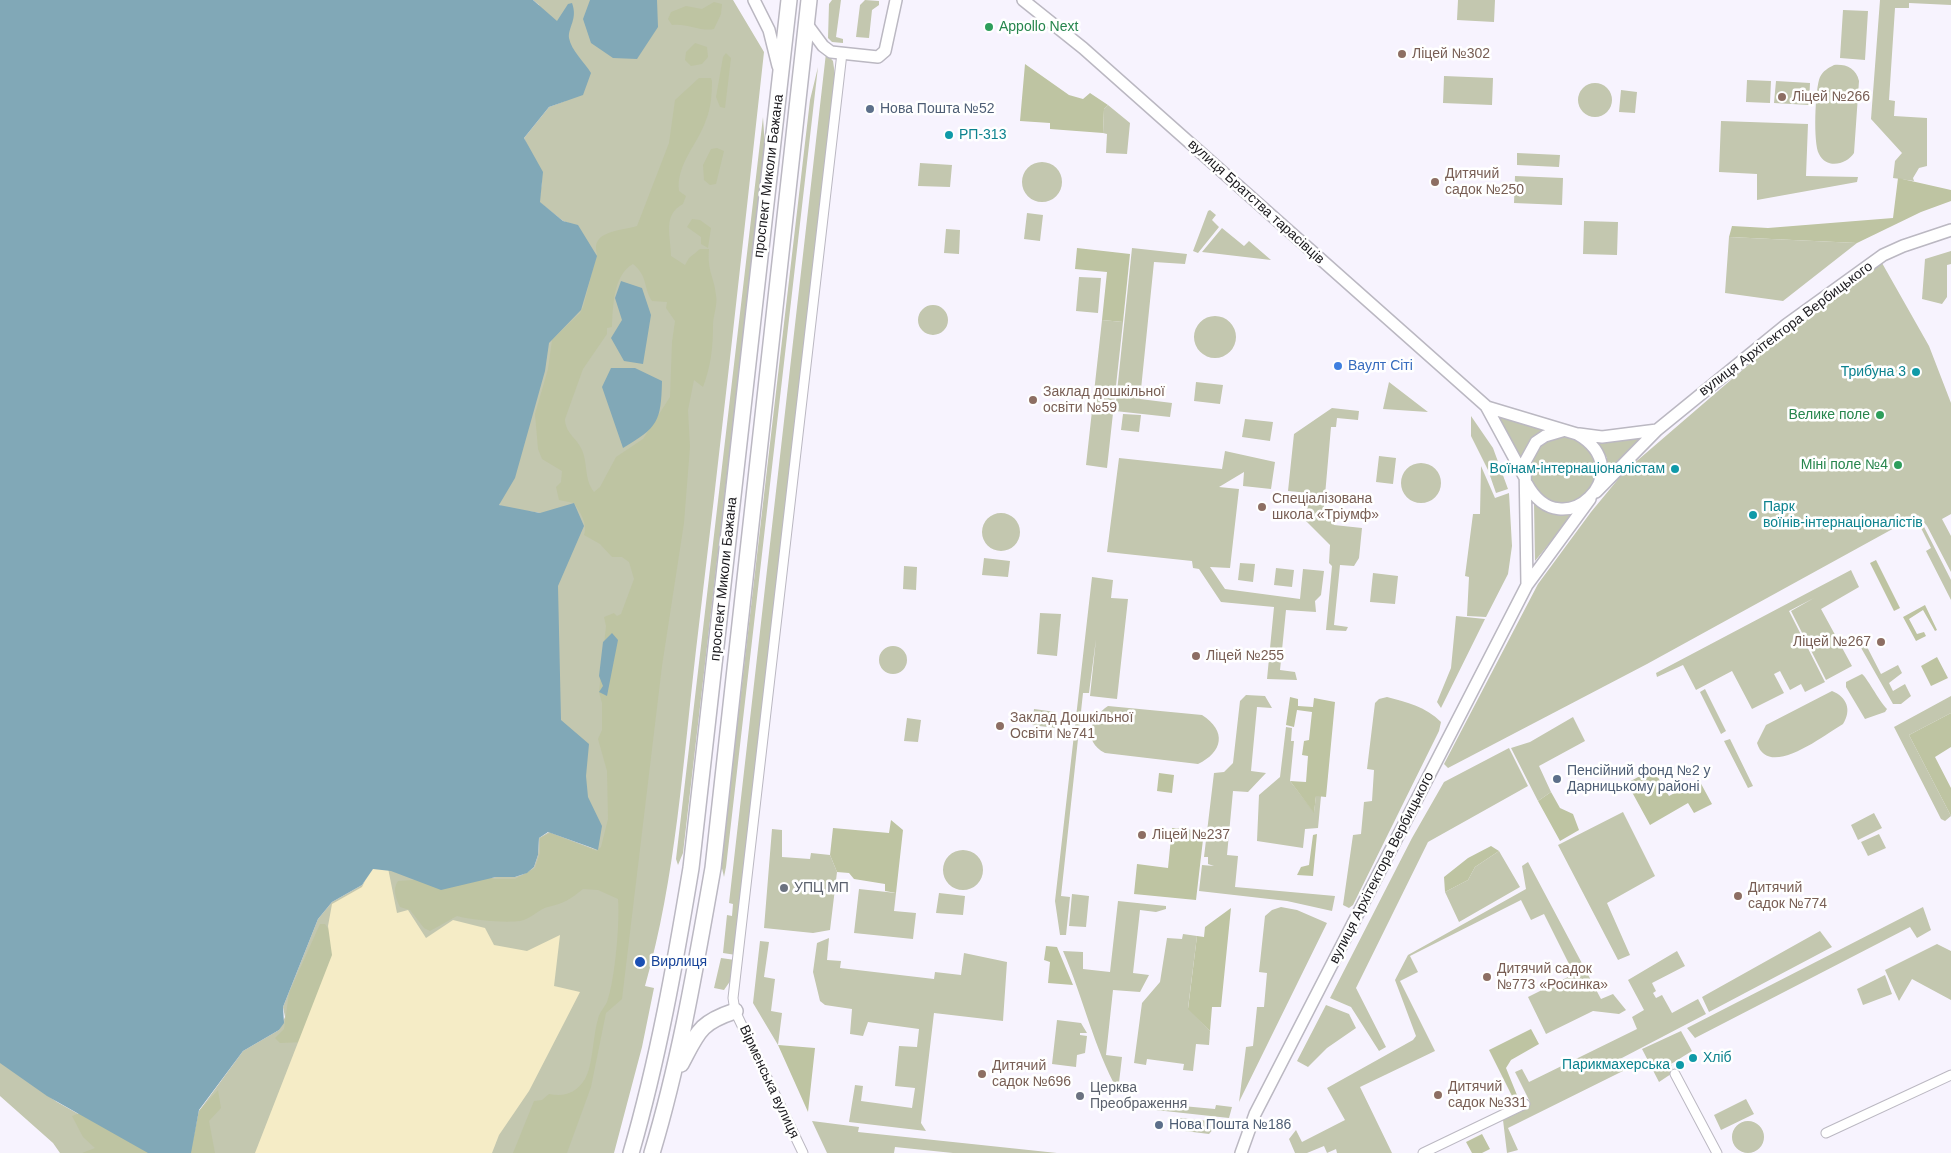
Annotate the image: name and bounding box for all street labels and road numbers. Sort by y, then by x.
street label: проспект Миколи Бажана [751,93,787,259]
street label: вулиця Братства тарасівців [1184,136,1328,268]
street label: вулиця Архітектора Вербицького [1696,258,1876,400]
street label: проспект Миколи Бажана [707,496,741,662]
street label: вулиця Архітектора Вербицького [1326,769,1438,967]
street label: Вірменська вулиця [735,1023,803,1141]

